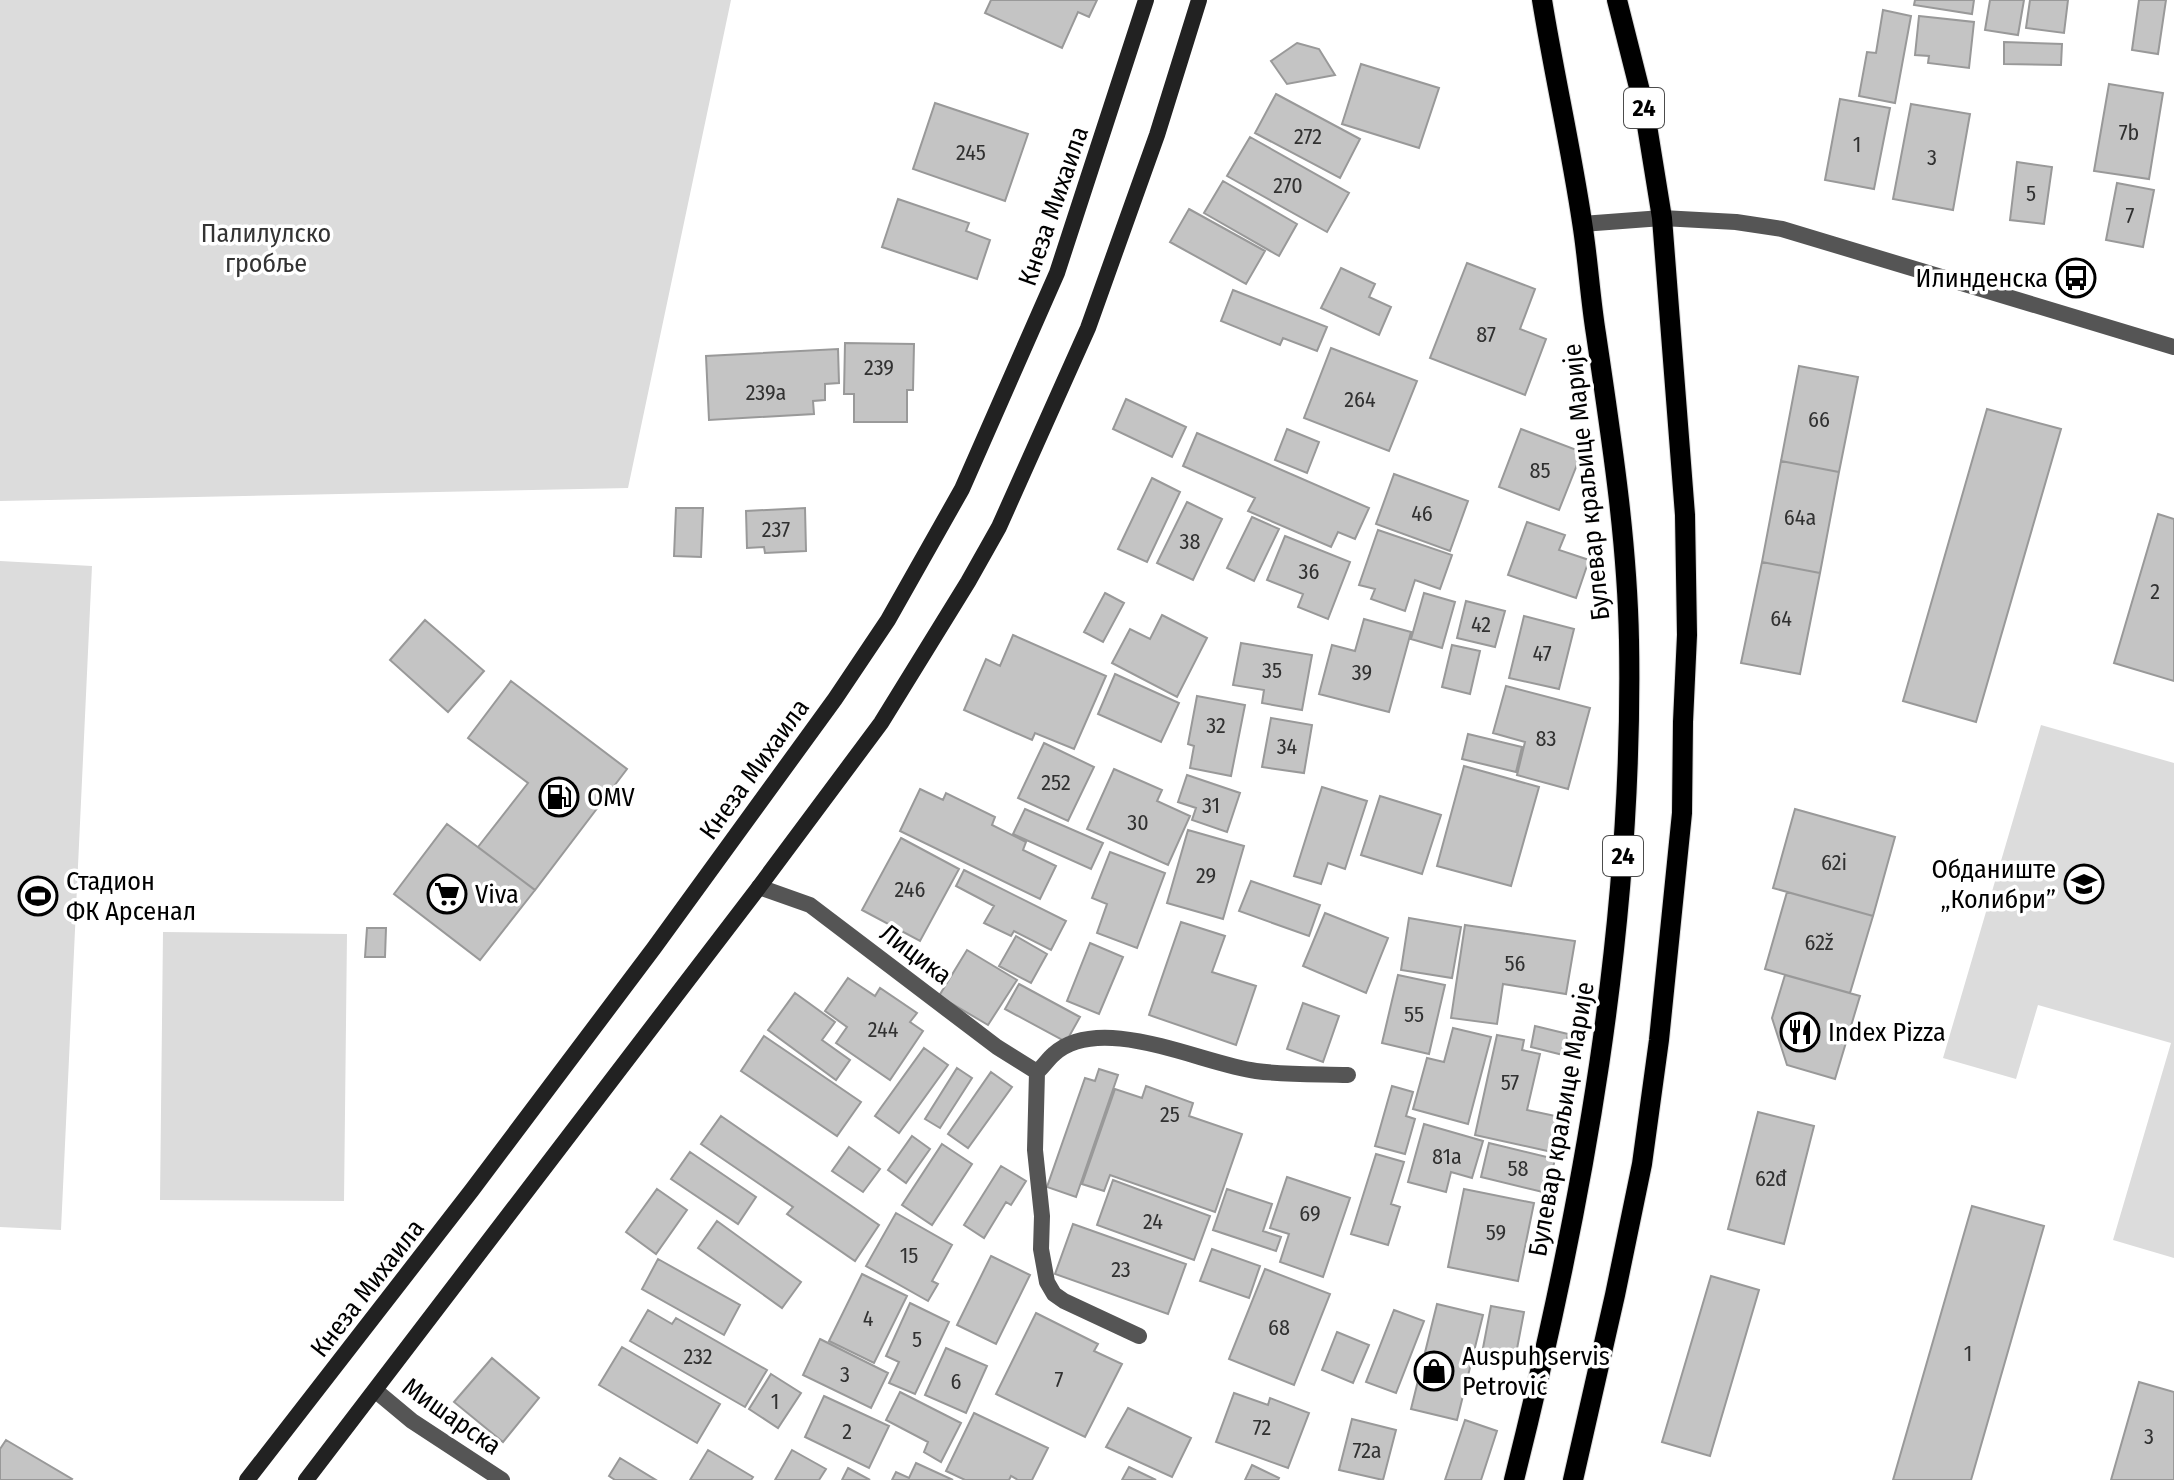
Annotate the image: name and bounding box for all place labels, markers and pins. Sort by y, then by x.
bus stop icon: Илинденска [2055,257,2097,299]
place label: Илинденска [1916,263,2048,294]
fuel station icon: OMV [538,776,580,818]
place label: OMV [587,782,636,813]
place label: Обданиште „Колибри” [1931,854,2056,915]
school or university icon: Обданиште „Колибри” [2063,863,2105,905]
place label: Стадион ФК Арсенал [66,866,196,927]
supermarket icon: Viva [426,873,468,915]
sports icon: Стадион ФК Арсенал [17,875,59,917]
place label: Viva [475,879,519,910]
restaurant icon: Index Pizza [1779,1011,1821,1053]
place label: Index Pizza [1828,1017,1946,1048]
place label: Auspuh servis Petrović [1462,1341,1610,1402]
shop icon: Auspuh servis Petrović [1413,1350,1455,1392]

